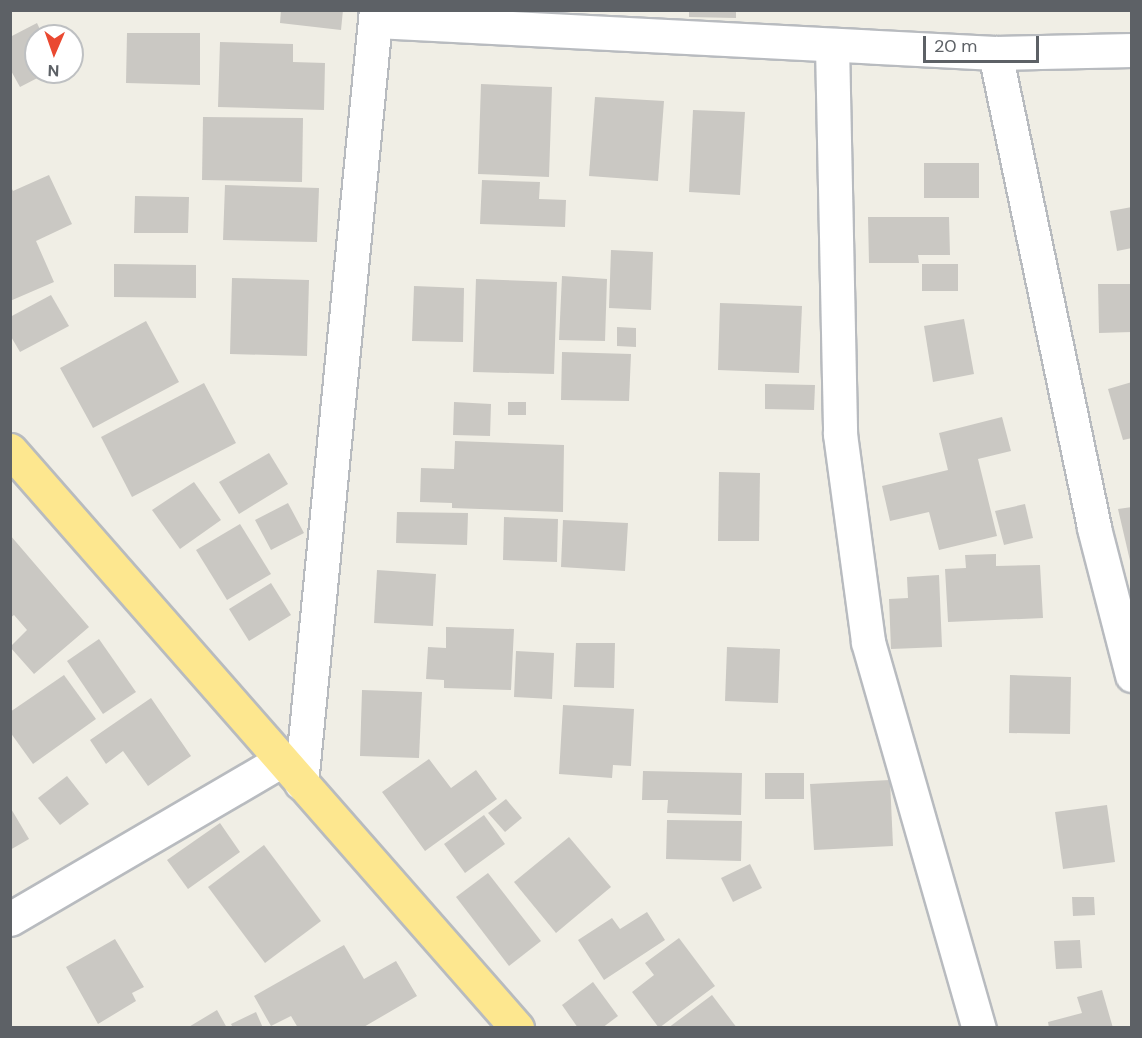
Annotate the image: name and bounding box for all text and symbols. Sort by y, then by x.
north arrow [24,24,84,84]
scale bar [926,24,1042,62]
text: 20 m [934,34,977,58]
text: N [47,60,60,81]

